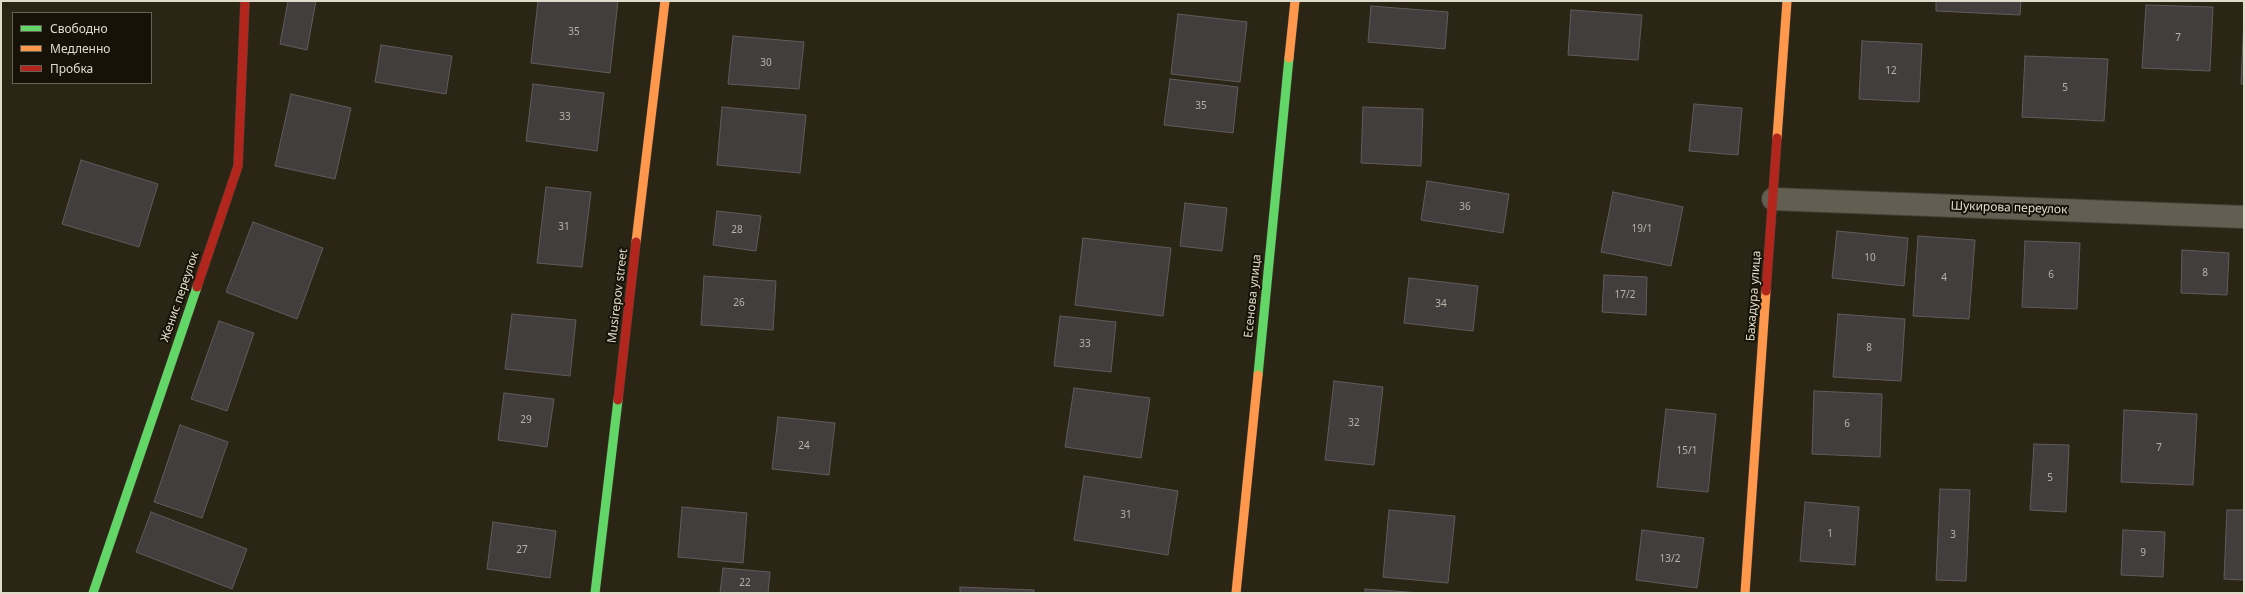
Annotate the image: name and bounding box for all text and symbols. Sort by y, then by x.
legend [12,12,152,84]
text: Свободно [50,20,108,37]
house number: 35 [568,26,580,38]
house number: 7 [2175,32,2181,44]
text: Медленно [50,40,110,57]
house number: 30 [760,57,772,69]
text: Пробка [50,60,93,77]
house number: 12 [1885,65,1897,77]
house number: 5 [2062,82,2068,94]
house number: 35 [1195,100,1207,112]
house number: 33 [559,111,571,123]
street label: Шукирова переулок [1950,199,2068,217]
house number: 36 [1459,201,1471,213]
house number: 31 [558,221,570,233]
house number: 19/1 [1632,223,1652,235]
house number: 28 [731,224,743,236]
street label: Musirepov street [605,248,631,344]
street label: Женис переулок [158,250,202,344]
street label: Бахадура улица [1744,250,1764,342]
house number: 10 [1864,252,1876,264]
street label: Есенова улица [1241,253,1265,339]
house number: 8 [2202,267,2208,279]
house number: 6 [2048,269,2054,281]
house number: 4 [1941,272,1947,284]
house number: 17/2 [1615,289,1635,301]
house number: 26 [733,297,745,309]
house number: 34 [1435,298,1447,310]
house number: 33 [1079,338,1091,350]
house number: 8 [1866,342,1872,354]
house number: 29 [520,414,532,426]
house number: 32 [1348,417,1360,429]
house number: 6 [1844,418,1850,430]
house number: 24 [798,440,810,452]
house number: 7 [2156,442,2162,454]
house number: 15/1 [1677,445,1697,457]
house number: 5 [2047,472,2053,484]
house number: 31 [1120,509,1132,521]
house number: 1 [1827,528,1833,540]
house number: 3 [1950,529,1956,541]
house number: 27 [516,544,528,556]
house number: 9 [2140,547,2146,559]
house number: 13/2 [1660,553,1680,565]
house number: 22 [739,577,751,589]

